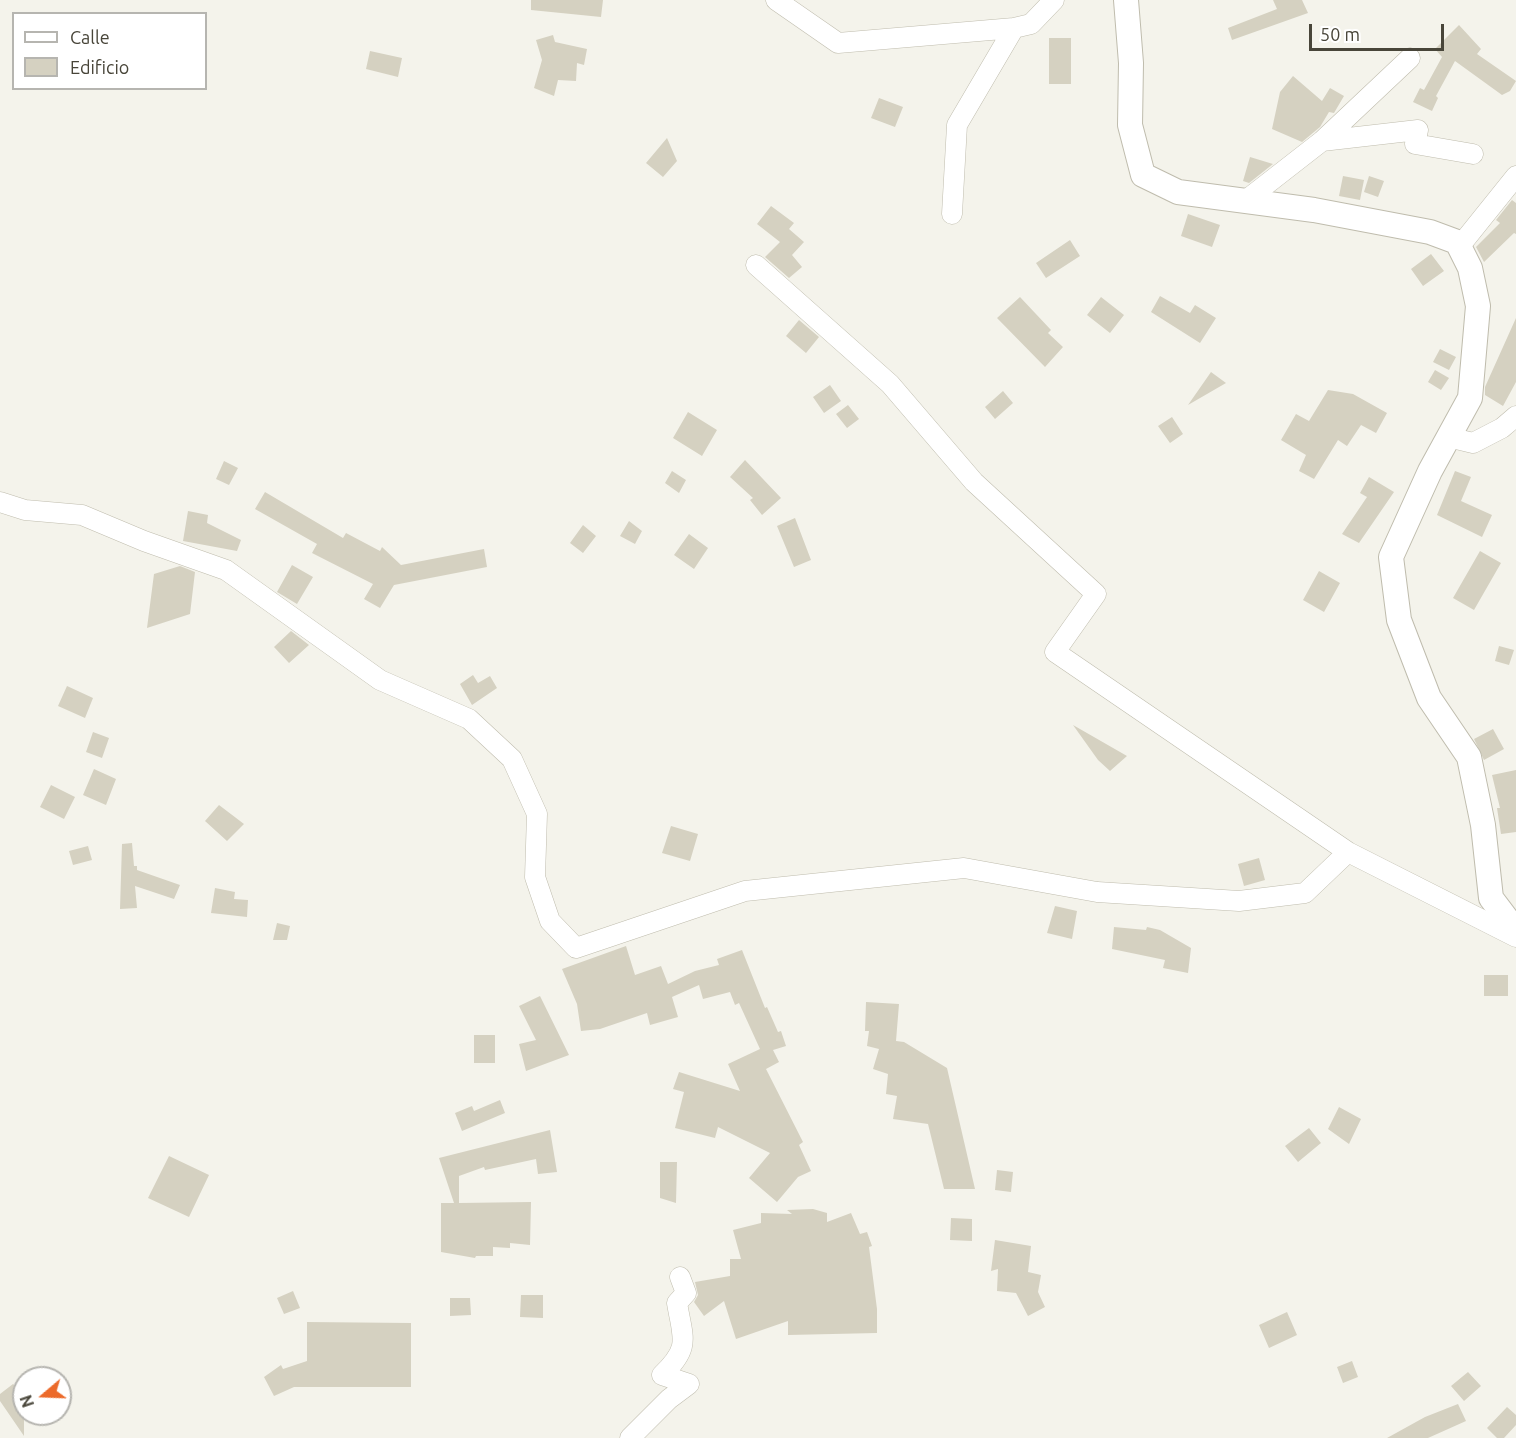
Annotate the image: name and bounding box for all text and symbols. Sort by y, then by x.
legend [12,12,207,90]
scale bar [1312,12,1447,50]
text: 50 m [1320,24,1360,44]
text: Calle [70,27,110,47]
text: Edificio [70,57,129,77]
north arrow [12,1366,72,1426]
text: N [16,1393,37,1410]

